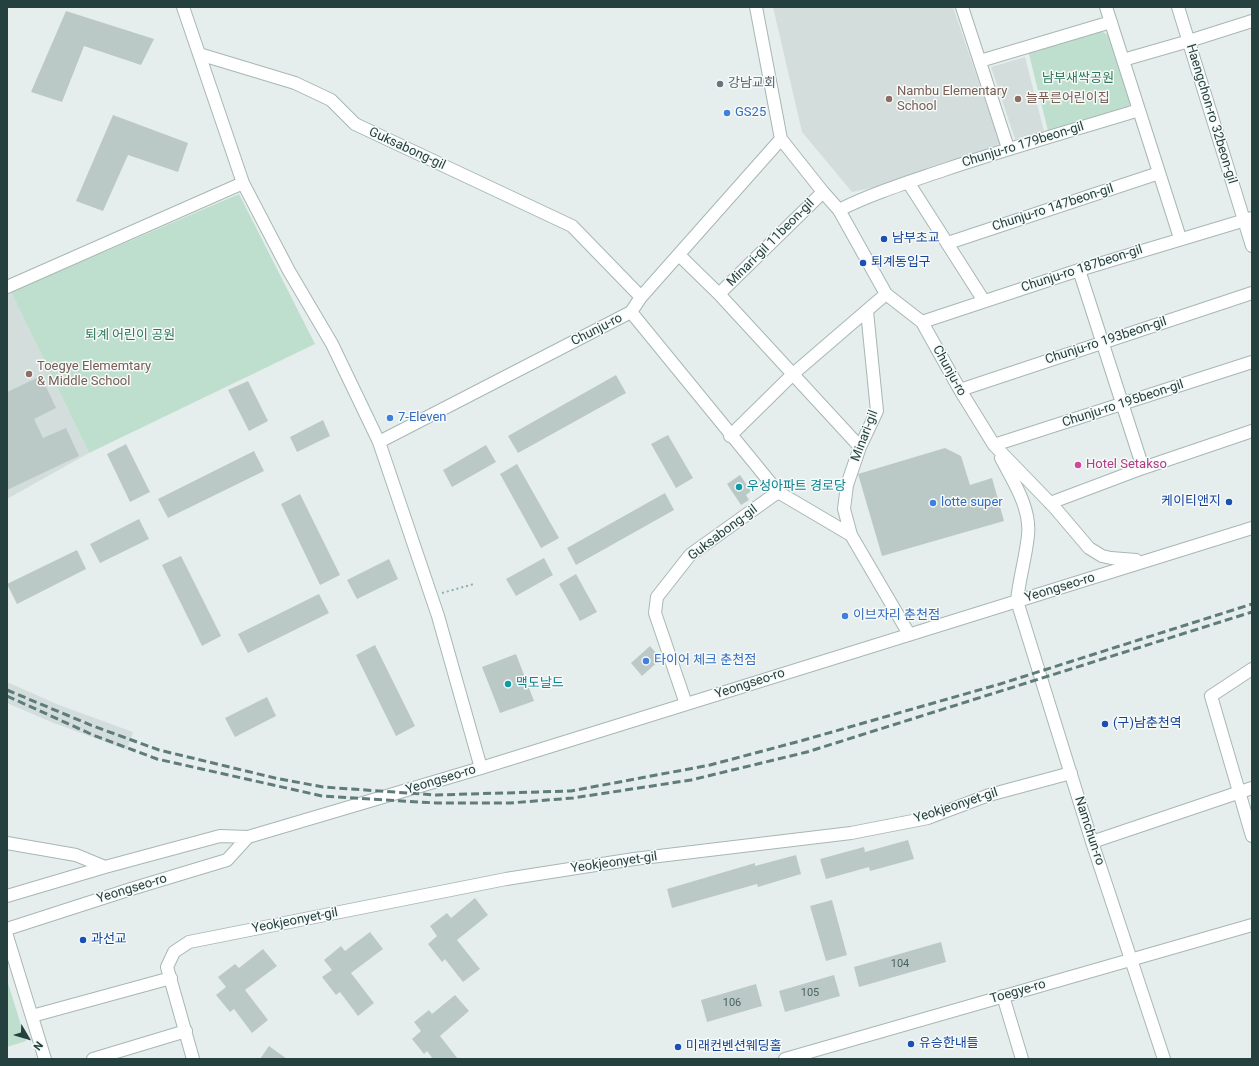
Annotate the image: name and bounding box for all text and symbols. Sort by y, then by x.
street label: Haengchon-ro 32beon-gil [1182,42,1240,186]
park label: 남부새싹공원 [1042,71,1114,87]
place label: 강남교회 [728,76,776,92]
marker: 강남교회 [715,79,725,89]
place label: Nambu Elementary School [897,84,1007,115]
place label: 늘푸른어린이집 [1026,91,1110,107]
marker: Nambu Elementary School [884,94,894,104]
marker: 늘푸른어린이집 [1013,94,1023,104]
place label: GS25 [735,105,766,121]
marker: GS25 [722,108,732,118]
street label: Chunju-ro 179beon-gil [960,119,1086,171]
street label: Guksabong-gil [366,124,448,174]
street label: Chunju-ro 147beon-gil [990,181,1116,235]
street label: Minari-gil 11beon-gil [724,196,818,290]
place label: 남부초교 [892,231,940,247]
marker: 남부초교 [879,234,889,244]
street label: Chunju-ro 187beon-gil [1019,242,1145,296]
place label: 퇴계동입구 [871,255,931,271]
marker: 퇴계동입구 [858,258,868,268]
street label: Chunju-ro [569,310,625,350]
street label: Chunju-ro 193beon-gil [1043,314,1169,368]
park label: 퇴계 어린이 공원 [85,328,175,344]
street label: Chunju-ro [929,343,969,399]
place label: Toegye Elememtary & Middle School [37,359,151,390]
marker: Toegye Elememtary & Middle School [24,369,34,379]
street label: Chunju-ro 195beon-gil [1060,377,1186,431]
street label: Minari-gil [848,408,882,464]
place label: 7-Eleven [398,410,447,426]
marker: 7-Eleven [385,413,395,423]
place label: Hotel Setakso [1086,457,1167,473]
marker: Hotel Setakso [1073,460,1083,470]
place label: 우성아파트 경로당 [747,479,846,495]
marker: 우성아파트 경로당 [734,482,744,492]
place label: 케이티앤지 [1161,494,1221,510]
place label: lotte super [941,495,1003,511]
marker: 케이티앤지 [1224,497,1234,507]
marker: lotte super [928,498,938,508]
street label: Guksabong-gil [685,502,761,564]
street label: Yeongseo-ro [1023,570,1097,606]
place label: 이브자리 춘천점 [853,608,940,624]
marker: 이브자리 춘천점 [840,611,850,621]
place label: 타이어 체크 춘천점 [654,653,756,669]
marker: 타이어 체크 춘천점 [641,656,651,666]
street label: Yeongseo-ro [713,665,787,703]
place label: 맥도날드 [516,676,564,692]
marker: 맥도날드 [503,679,513,689]
place label: (구)남춘천역 [1113,716,1182,732]
marker: (구)남춘천역 [1100,719,1110,729]
street label: Yeongseo-ro [404,762,478,798]
street label: Yeokjeonyet-gil [912,785,1000,827]
street label: Namchun-ro [1071,795,1107,867]
street label: Yeokjeonyet-gil [570,849,658,877]
street label: Yeongseo-ro [95,871,169,907]
street label: Yeokjeonyet-gil [251,905,339,937]
place label: 과선교 [91,932,127,948]
marker: 과선교 [78,935,88,945]
house number: 104 [891,957,909,971]
street label: Toegye-ro [988,977,1048,1007]
house number: 105 [801,986,819,1000]
house number: 106 [723,996,741,1010]
north arrow [8,1018,48,1058]
place label: 유승한내들 [919,1036,979,1052]
text: N [30,1039,45,1053]
place label: 미래컨벤션웨딩홀 [686,1039,782,1055]
marker: 유승한내들 [906,1039,916,1049]
marker: 미래컨벤션웨딩홀 [673,1042,683,1052]

